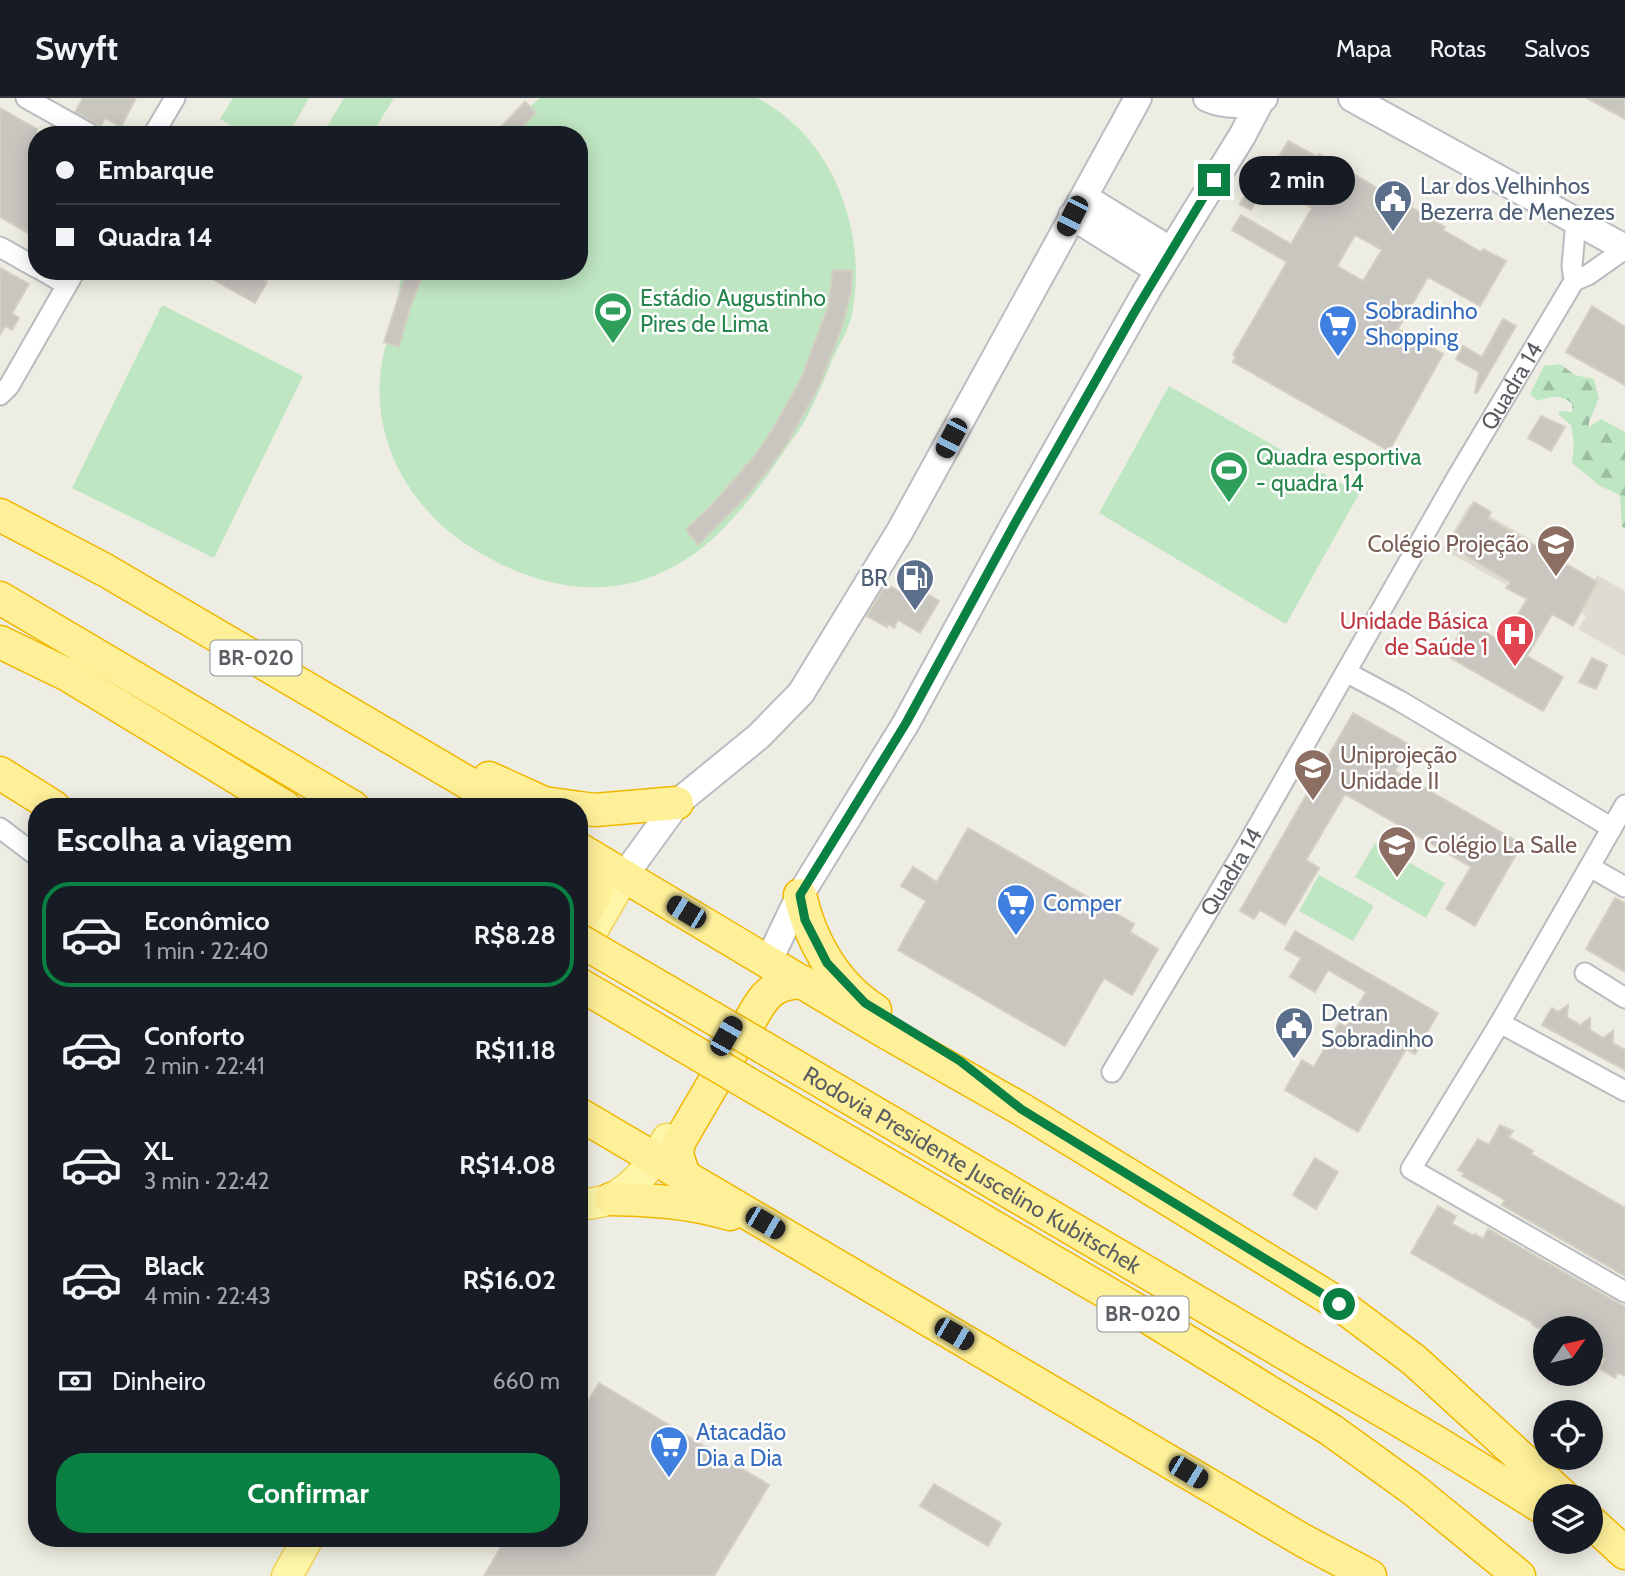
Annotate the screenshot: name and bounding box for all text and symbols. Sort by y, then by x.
text: Swyft [35,28,118,68]
text: Mapa [1336,34,1392,63]
text: Rotas [1430,34,1486,63]
text: Salvos [1524,34,1590,63]
text: Embarque [98,154,214,186]
callout: 2 min [1238,155,1354,204]
route end [1198,164,1230,196]
text: 2 min [1269,166,1325,194]
place label: Lar dos Velhinhos Bezerra de Menezes [1420,172,1615,226]
public building icon: Lar dos Velhinhos Bezerra de Menezes [1372,178,1414,233]
car [1054,193,1091,239]
text: Quadra 14 [98,221,213,253]
place label: Estádio Augustinho Pires de Lima [640,284,826,338]
sports icon: Estádio Augustinho Pires de Lima [592,290,634,345]
place label: Sobradinho Shopping [1365,297,1478,351]
supermarket icon: Sobradinho Shopping [1317,303,1359,358]
street label: Quadra 14 [1474,337,1549,435]
car [932,415,971,461]
place label: Quadra esportiva - quadra 14 [1256,443,1422,497]
sports icon: Quadra esportiva - quadra 14 [1208,449,1250,504]
school or university icon: Colégio Projeção [1535,523,1577,578]
place label: Colégio Projeção [1367,530,1529,558]
fuel station icon: BR [894,557,936,612]
place label: BR [860,564,888,592]
place label: Unidade Básica de Saúde 1 [1340,607,1488,661]
hospital icon: Unidade Básica de Saúde 1 [1494,613,1536,668]
road number: BR-020 [210,640,302,676]
place label: Uniprojeção Unidade II [1340,741,1457,795]
school or university icon: Uniprojeção Unidade II [1292,747,1334,802]
text: Escolha a viagem [56,820,292,859]
street label: Quadra 14 [1194,823,1268,921]
school or university icon: Colégio La Salle [1376,824,1418,879]
place label: Colégio La Salle [1424,831,1577,859]
supermarket icon: Comper [995,882,1037,937]
place label: Comper [1043,889,1122,917]
car [663,892,710,932]
icon: car [60,903,123,966]
text: Econômico [144,905,270,937]
text: R$8.28 [474,919,556,951]
text: 1 min · 22:40 [144,937,269,965]
place label: Detran Sobradinho [1321,999,1434,1053]
public building icon: Detran Sobradinho [1273,1005,1315,1060]
car [707,1013,746,1059]
icon: car [60,1018,123,1081]
text: Conforto [144,1020,245,1052]
text: R$11.18 [475,1034,556,1066]
text: 2 min · 22:41 [144,1052,265,1080]
street label: Rodovia Presidente Juscelino Kubitschek [798,1060,1146,1280]
icon: car [60,1133,123,1196]
text: XL [144,1135,173,1167]
text: R$14.08 [459,1149,556,1181]
text: 3 min · 22:42 [144,1167,270,1195]
car [742,1203,789,1243]
icon: car [60,1248,123,1311]
text: Black [144,1250,204,1282]
text: R$16.02 [463,1264,556,1296]
text: 4 min · 22:43 [144,1282,271,1310]
route start [1323,1288,1355,1320]
road number: BR-020 [1098,1296,1188,1332]
car [931,1314,978,1354]
north arrow [1533,1316,1603,1386]
map controls [1533,1316,1603,1554]
icon: cash [56,1362,94,1400]
text: Dinheiro [112,1365,206,1397]
text: 660 m [492,1367,560,1395]
button: locate [1533,1400,1603,1470]
place label: Atacadão Dia a Dia [696,1418,786,1472]
supermarket icon: Atacadão Dia a Dia [648,1424,690,1479]
car [1165,1452,1212,1492]
button: Confirmar [56,1453,560,1533]
button: layers [1533,1484,1603,1554]

